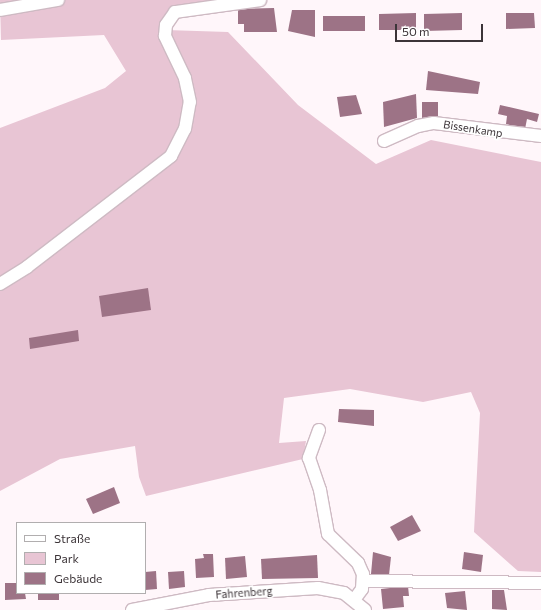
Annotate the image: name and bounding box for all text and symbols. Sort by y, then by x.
scale bar [397,16,485,42]
text: 50 m [402,24,430,38]
street label: Bissenkamp [442,118,504,140]
legend [16,522,146,594]
text: Straße [54,531,90,545]
text: Park [54,551,79,565]
text: Gebäude [54,571,102,585]
street label: Fahrenberg [215,584,273,602]

